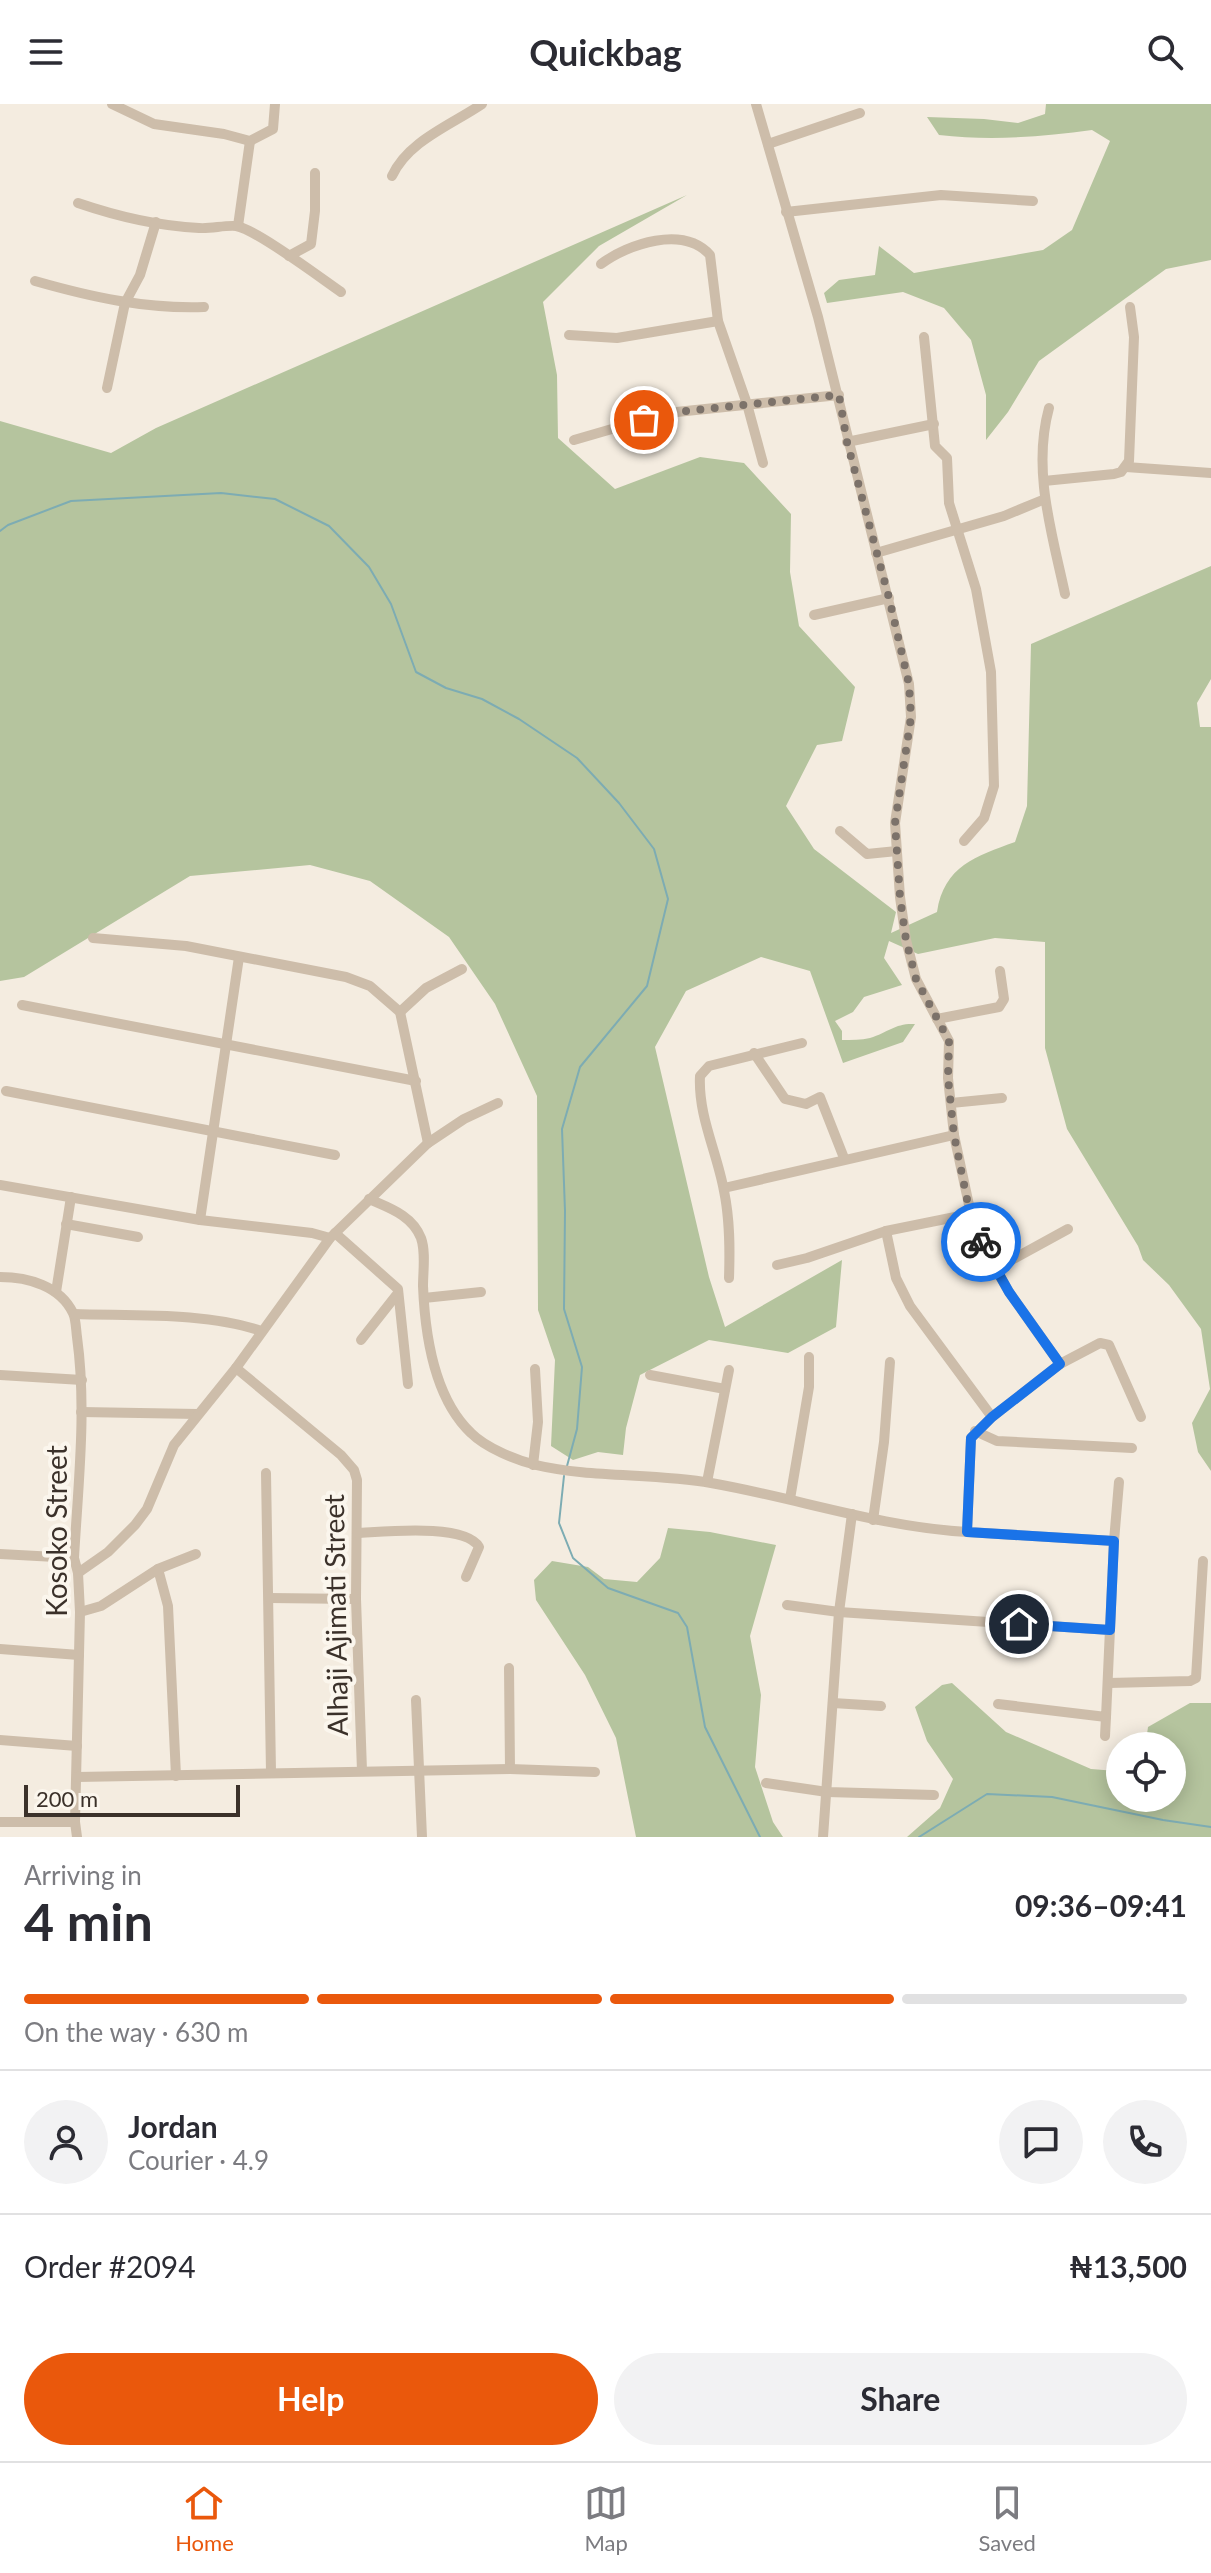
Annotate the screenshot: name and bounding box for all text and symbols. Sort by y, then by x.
icon: menu [24,30,68,74]
text: Quickbag [529,30,682,74]
icon: search [1143,30,1187,74]
pin [610,386,678,454]
icon: bag [622,398,666,442]
courier [941,1202,1021,1282]
icon: bike [959,1220,1003,1264]
street label: Kosoko Street [39,1445,73,1617]
street label: Alhaji Ajimati Street [316,1494,354,1736]
pin [985,1590,1053,1658]
icon: home [997,1602,1041,1646]
map controls [1106,1732,1186,1812]
button: locate [1106,1732,1186,1812]
scale bar [24,1781,240,1817]
text: 200 m [36,1785,98,1812]
text: Arriving in [24,1859,142,1891]
text: 09:36–09:41 [1015,1887,1187,1923]
text: 4 min [24,1890,153,1952]
text: On the way · 630 m [24,2016,248,2048]
button: person [24,2100,108,2184]
button: chat [999,2100,1083,2184]
button: phone [1103,2100,1187,2184]
text: Jordan [128,2108,218,2144]
text: Courier · 4.9 [128,2144,269,2176]
text: Order #2094 [24,2248,196,2284]
text: ₦13,500 [1069,2248,1187,2284]
button: Help [24,2353,598,2445]
button: Share [614,2353,1187,2445]
tab: Home [175,2481,234,2556]
tab: Map [584,2481,628,2556]
tab: Saved [978,2481,1036,2556]

